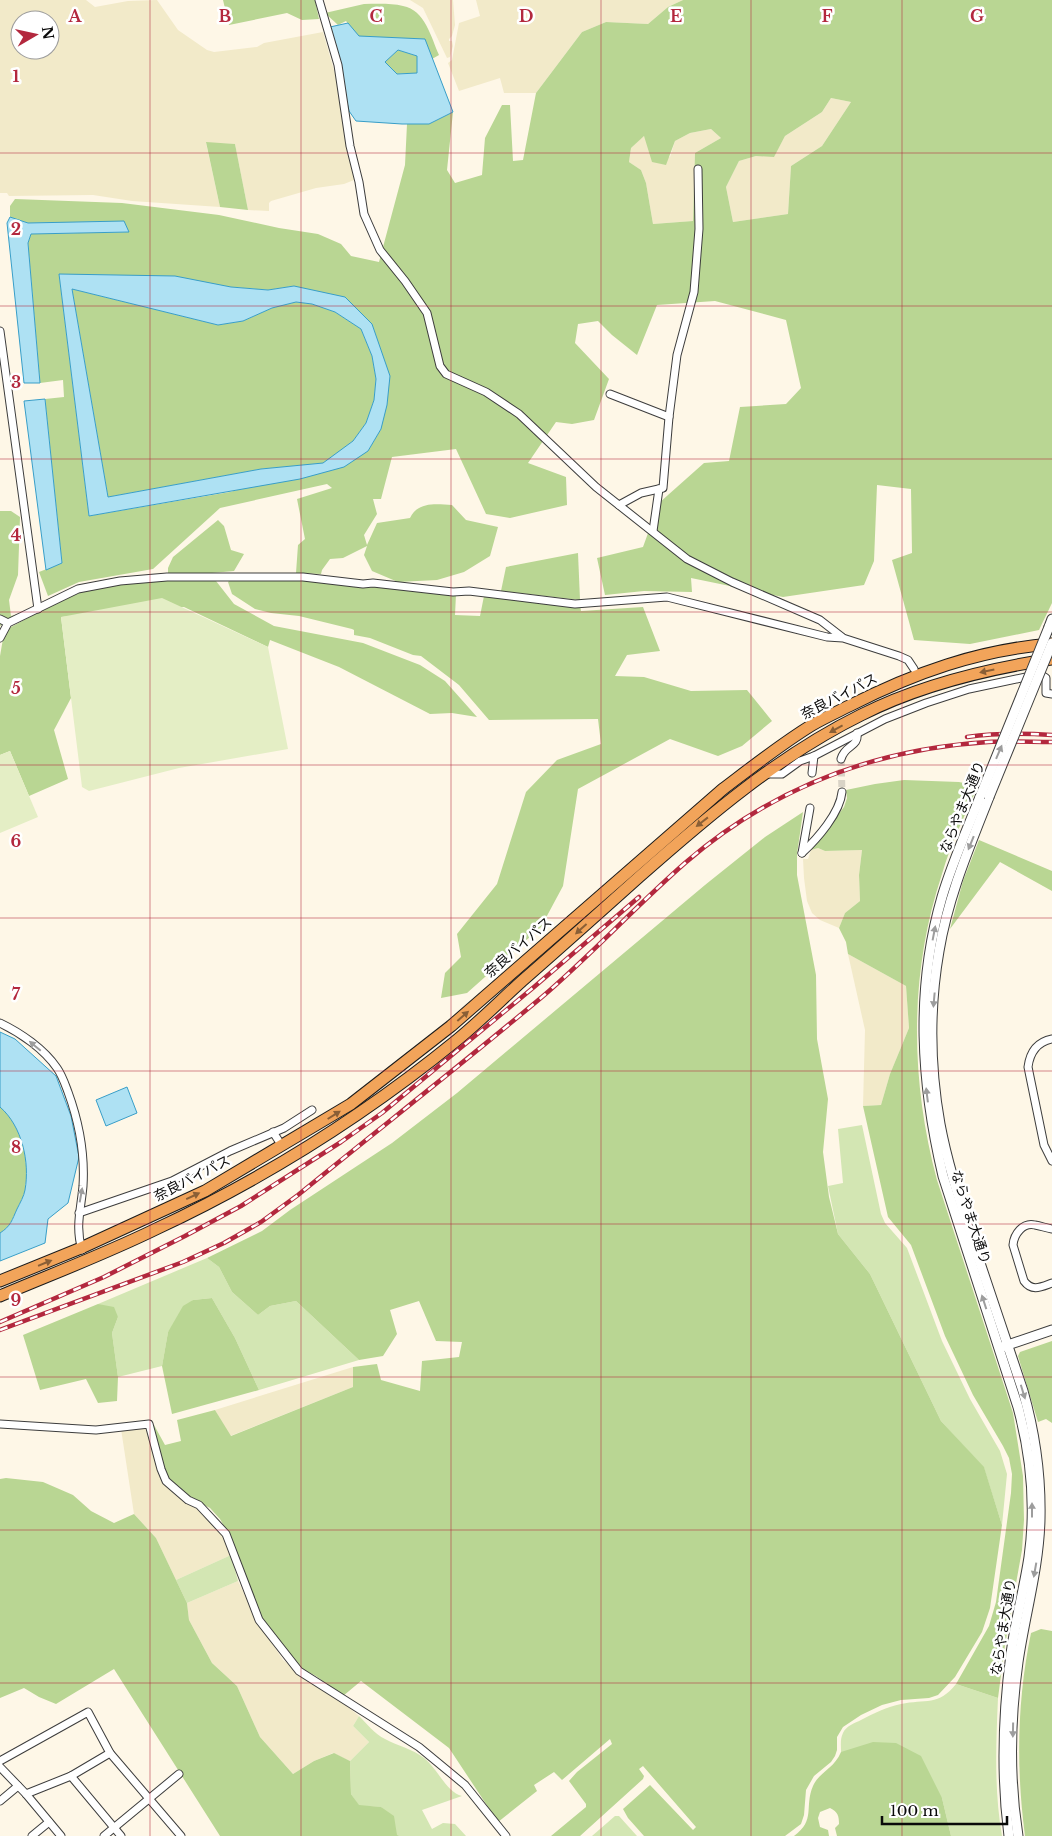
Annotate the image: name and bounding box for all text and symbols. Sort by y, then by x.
text: A [68,6,83,26]
text: B [219,6,232,26]
text: C [369,6,383,26]
text: D [519,6,533,26]
text: E [670,6,682,26]
text: F [821,6,833,26]
text: G [970,6,984,26]
north arrow [10,10,60,60]
text: N [38,25,58,41]
text: 1 [13,66,20,86]
text: 2 [11,219,21,239]
text: 3 [11,372,21,392]
text: 4 [11,525,21,545]
one-way arrow [979,667,994,675]
street label: 奈良バイパス [798,669,880,723]
text: 5 [11,678,21,698]
one-way arrow [828,725,843,733]
one-way arrow [996,745,1003,760]
street label: ならやま大通り [935,758,989,856]
one-way arrow [696,816,709,827]
text: 6 [11,831,22,851]
one-way arrow [967,835,974,850]
street label: 奈良バイパス [480,913,556,981]
one-way arrow [575,923,587,935]
one-way arrow [930,926,938,941]
text: 7 [12,984,21,1004]
one-way arrow [929,992,937,1008]
one-way arrow [456,1010,468,1022]
one-way arrow [29,1041,42,1052]
one-way arrow [923,1087,931,1103]
one-way arrow [327,1110,340,1119]
text: 8 [11,1137,21,1157]
street label: 奈良バイパス [151,1151,233,1205]
street label: ならやま大通り [947,1168,995,1266]
one-way arrow [78,1187,86,1203]
one-way arrow [186,1192,200,1200]
one-way arrow [38,1258,52,1266]
text: 9 [11,1290,22,1310]
one-way arrow [980,1294,988,1309]
one-way arrow [1019,1384,1027,1399]
one-way arrow [1028,1501,1036,1517]
one-way arrow [1030,1562,1038,1578]
street label: ならやま大通り [986,1577,1020,1677]
one-way arrow [1008,1723,1016,1739]
scale bar [882,1794,1007,1826]
text: 100 m [890,1801,939,1820]

